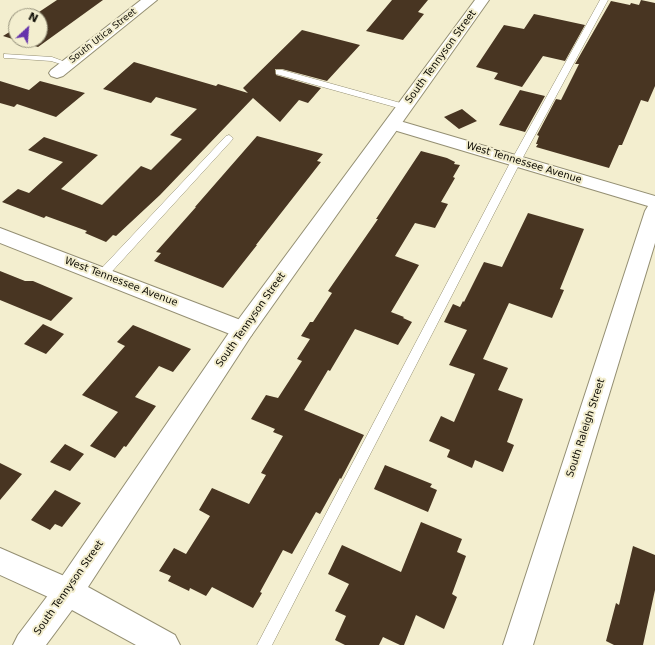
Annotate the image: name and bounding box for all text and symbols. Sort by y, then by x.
street label: South Utica Street [67,6,139,66]
north arrow [8,8,48,48]
street label: South Tennyson Street [403,8,479,106]
text: N [26,10,40,26]
street label: West Tennessee Avenue [465,140,583,186]
street label: West Tennessee Avenue [63,255,179,309]
street label: South Tennyson Street [214,270,288,370]
street label: South Raleigh Street [564,377,608,479]
street label: South Tennyson Street [32,538,106,638]

